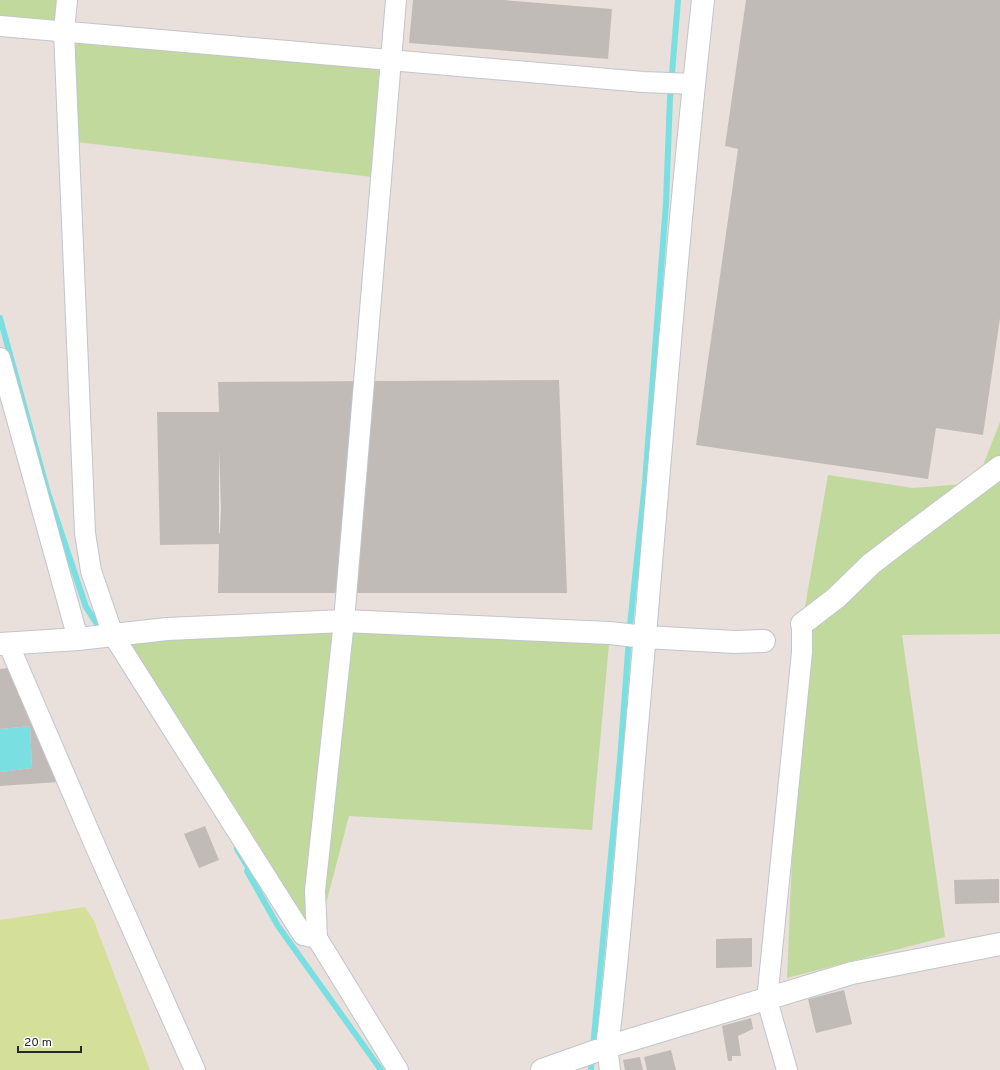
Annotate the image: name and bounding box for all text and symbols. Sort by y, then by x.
scale bar [18,1028,81,1054]
text: 20 m [24,1035,52,1051]

